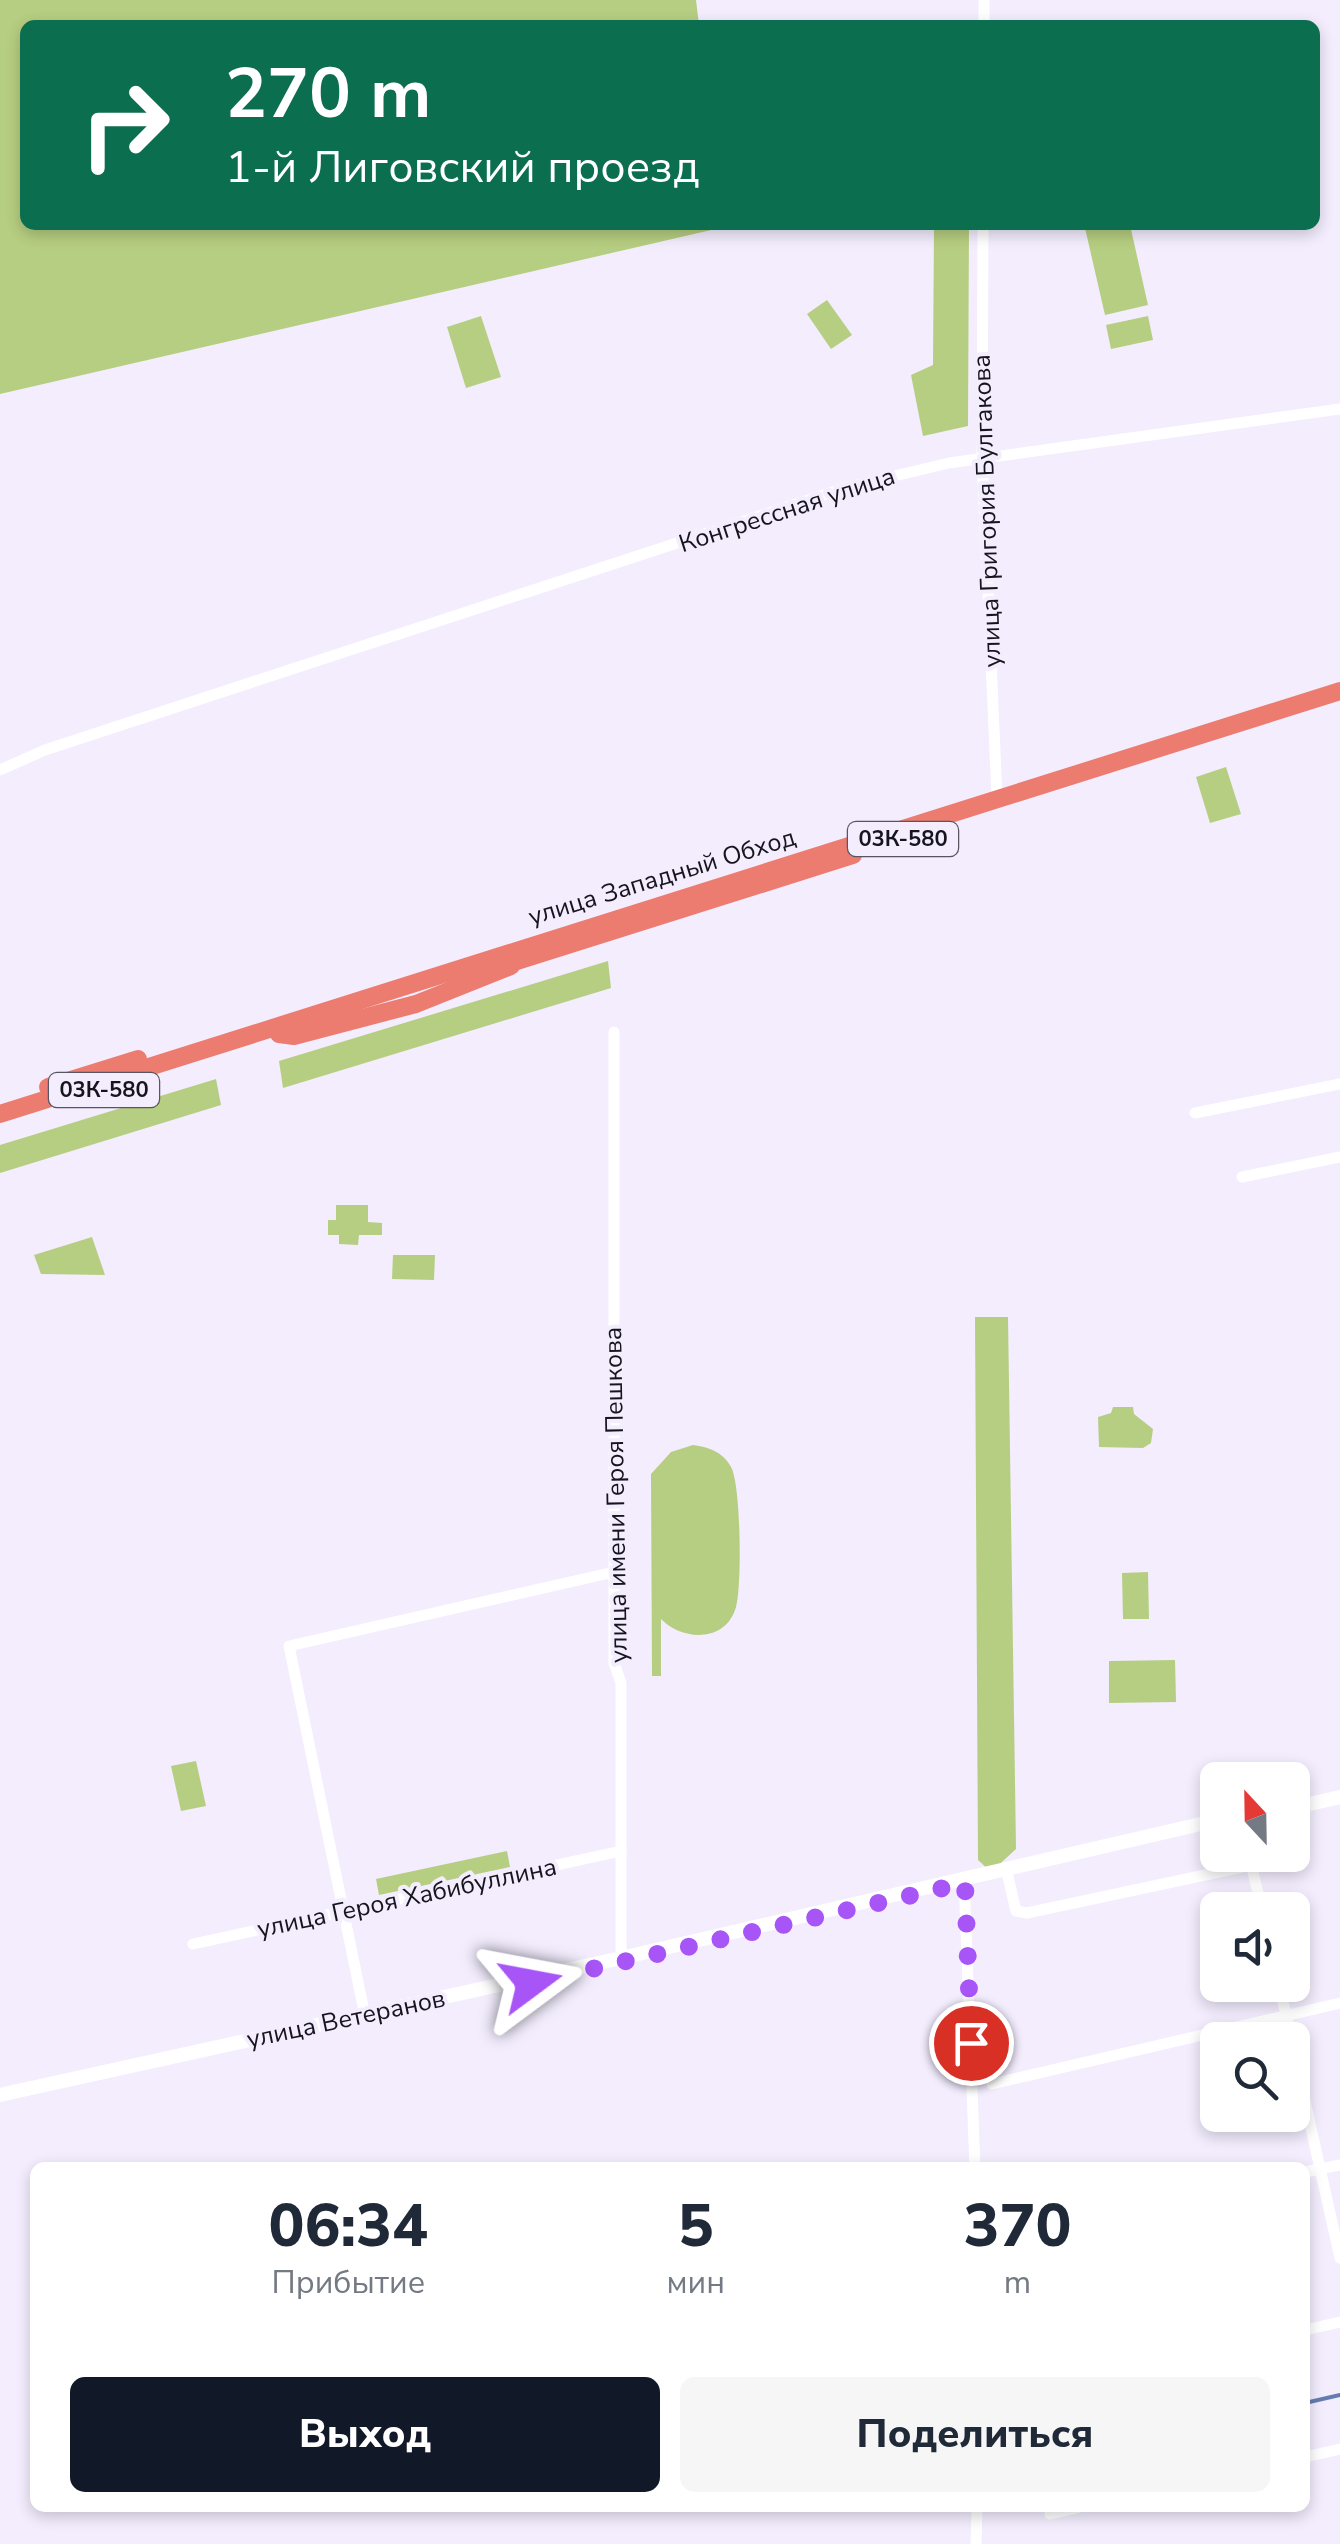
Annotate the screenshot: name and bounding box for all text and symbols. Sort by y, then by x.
text: 270 m [225,46,431,142]
icon: right [60,60,190,190]
text: 1-й Лиговский проезд [225,137,700,198]
street label: улица Григория Булгакова [965,354,1009,668]
street label: Конгрессная улица [675,459,899,561]
street label: улица Западный Обход [524,820,800,934]
road number: 03К-580 [848,822,958,856]
road number: 03К-580 [49,1073,159,1107]
street label: улица имени Героя Пешкова [596,1327,636,1663]
north arrow [1200,1762,1310,1872]
map controls [1200,1762,1310,2132]
street label: улица Героя Хабибуллина [254,1850,560,1946]
button: sound [1200,1892,1310,2002]
position arrow [479,1931,583,2035]
street label: улица Ветеранов [244,1981,448,2057]
pin [929,2001,1014,2086]
icon: arrive [944,2016,999,2071]
button: search [1200,2022,1310,2132]
text: 06:34 [268,2185,428,2267]
text: 5 [678,2185,714,2267]
text: 370 [964,2185,1072,2267]
text: Прибытие [271,2261,425,2304]
text: мин [667,2261,725,2304]
text: m [1004,2261,1031,2304]
button: Выход [70,2377,660,2492]
button: Поделиться [680,2377,1270,2492]

